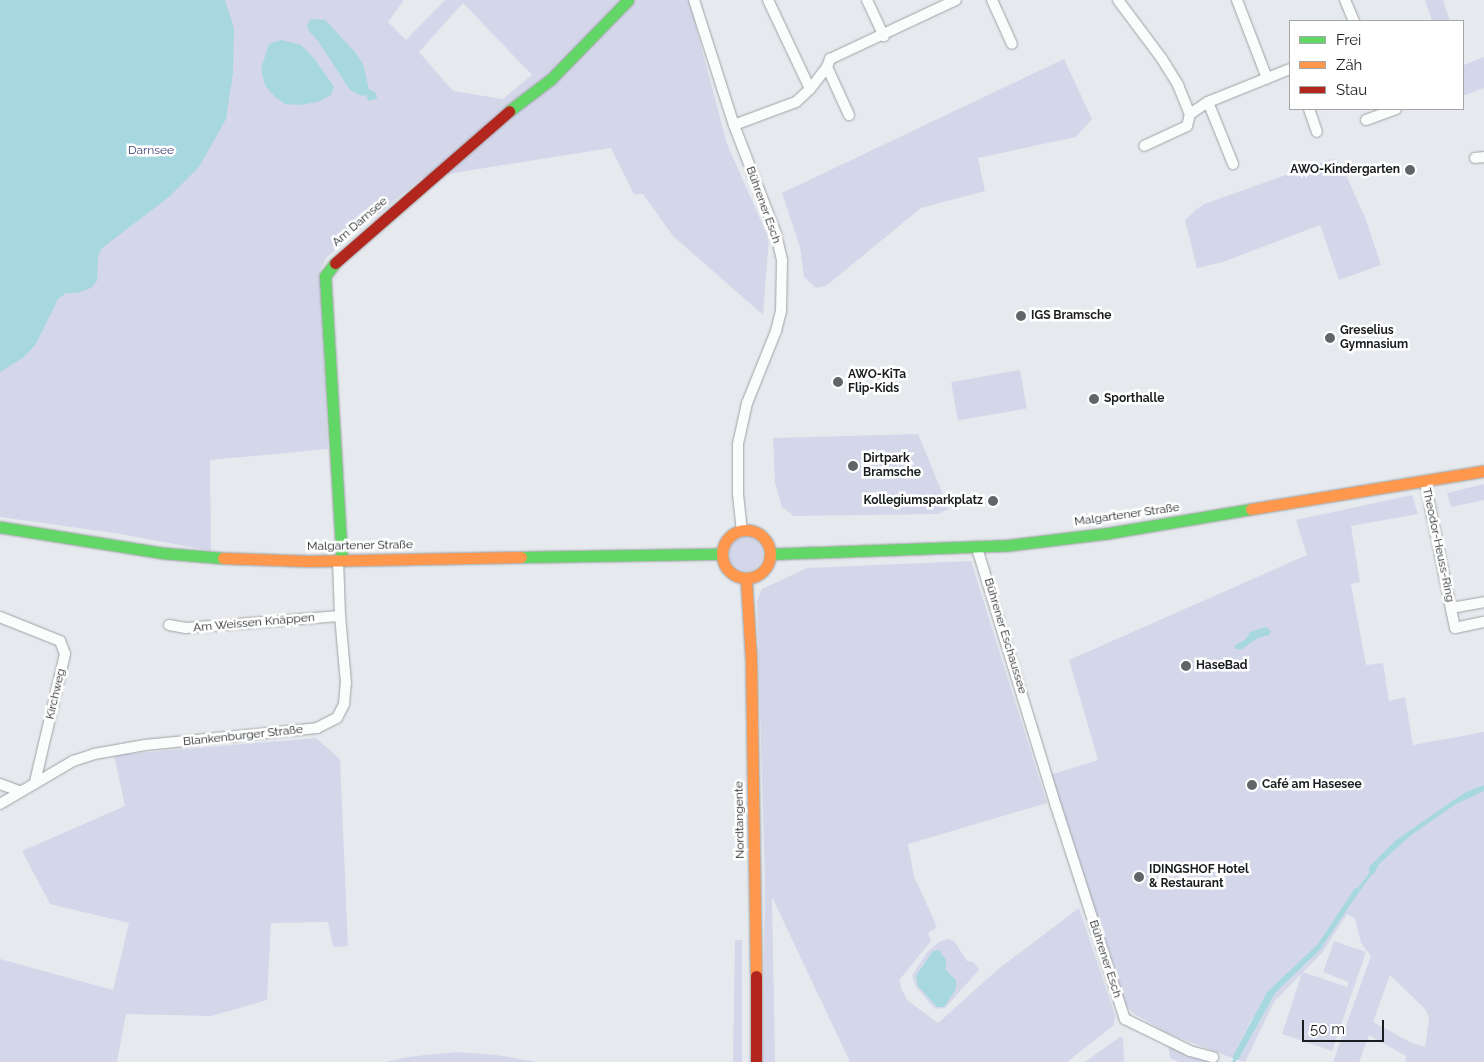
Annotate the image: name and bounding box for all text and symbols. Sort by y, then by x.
legend [1289,20,1464,110]
text: Frei [1336,31,1361,49]
text: Zäh [1336,56,1362,74]
text: Stau [1336,81,1367,99]
park label: Darnsee [128,144,174,158]
place label: AWO-Kindergarten [1290,163,1400,177]
street label: Bührener Esch [742,164,784,246]
marker: AWO-Kindergarten [1404,164,1416,176]
street label: Am Darnsee [329,194,391,250]
place label: IGS Bramsche [1031,309,1111,323]
marker: IGS Bramsche [1015,310,1027,322]
place label: Greselius Gymnasium [1340,324,1408,352]
marker: Greselius Gymnasium [1324,332,1336,344]
place label: AWO-KiTa Flip-Kids [848,368,906,396]
marker: AWO-KiTa Flip-Kids [832,376,844,388]
place label: Sporthalle [1104,392,1164,406]
marker: Sporthalle [1088,393,1100,405]
place label: Dirtpark Bramsche [863,452,921,480]
marker: Dirtpark Bramsche [847,460,859,472]
street label: Theodor-Heuss-Ring [1419,487,1457,603]
place label: Kollegiumsparkplatz [864,494,983,508]
marker: Kollegiumsparkplatz [987,495,999,507]
street label: Malgartener Straße [1073,500,1181,530]
street label: Malgartener Straße [307,538,413,554]
street label: Bührener Eschaussee [980,576,1030,696]
street label: Am Weissen Knäppen [192,610,316,636]
place label: HaseBad [1196,659,1248,673]
marker: HaseBad [1180,660,1192,672]
street label: Kirchweg [43,667,69,721]
street label: Blankenburger Straße [182,723,304,749]
place label: Café am Hasesee [1262,778,1362,792]
marker: Café am Hasesee [1246,779,1258,791]
street label: Nordtangente [732,781,748,859]
place label: IDINGSHOF Hotel & Restaurant [1149,863,1249,891]
marker: IDINGSHOF Hotel & Restaurant [1133,871,1145,883]
street label: Bührener Esch [1086,918,1124,1000]
scale bar [1304,1010,1386,1042]
text: 50 m [1310,1020,1345,1038]

